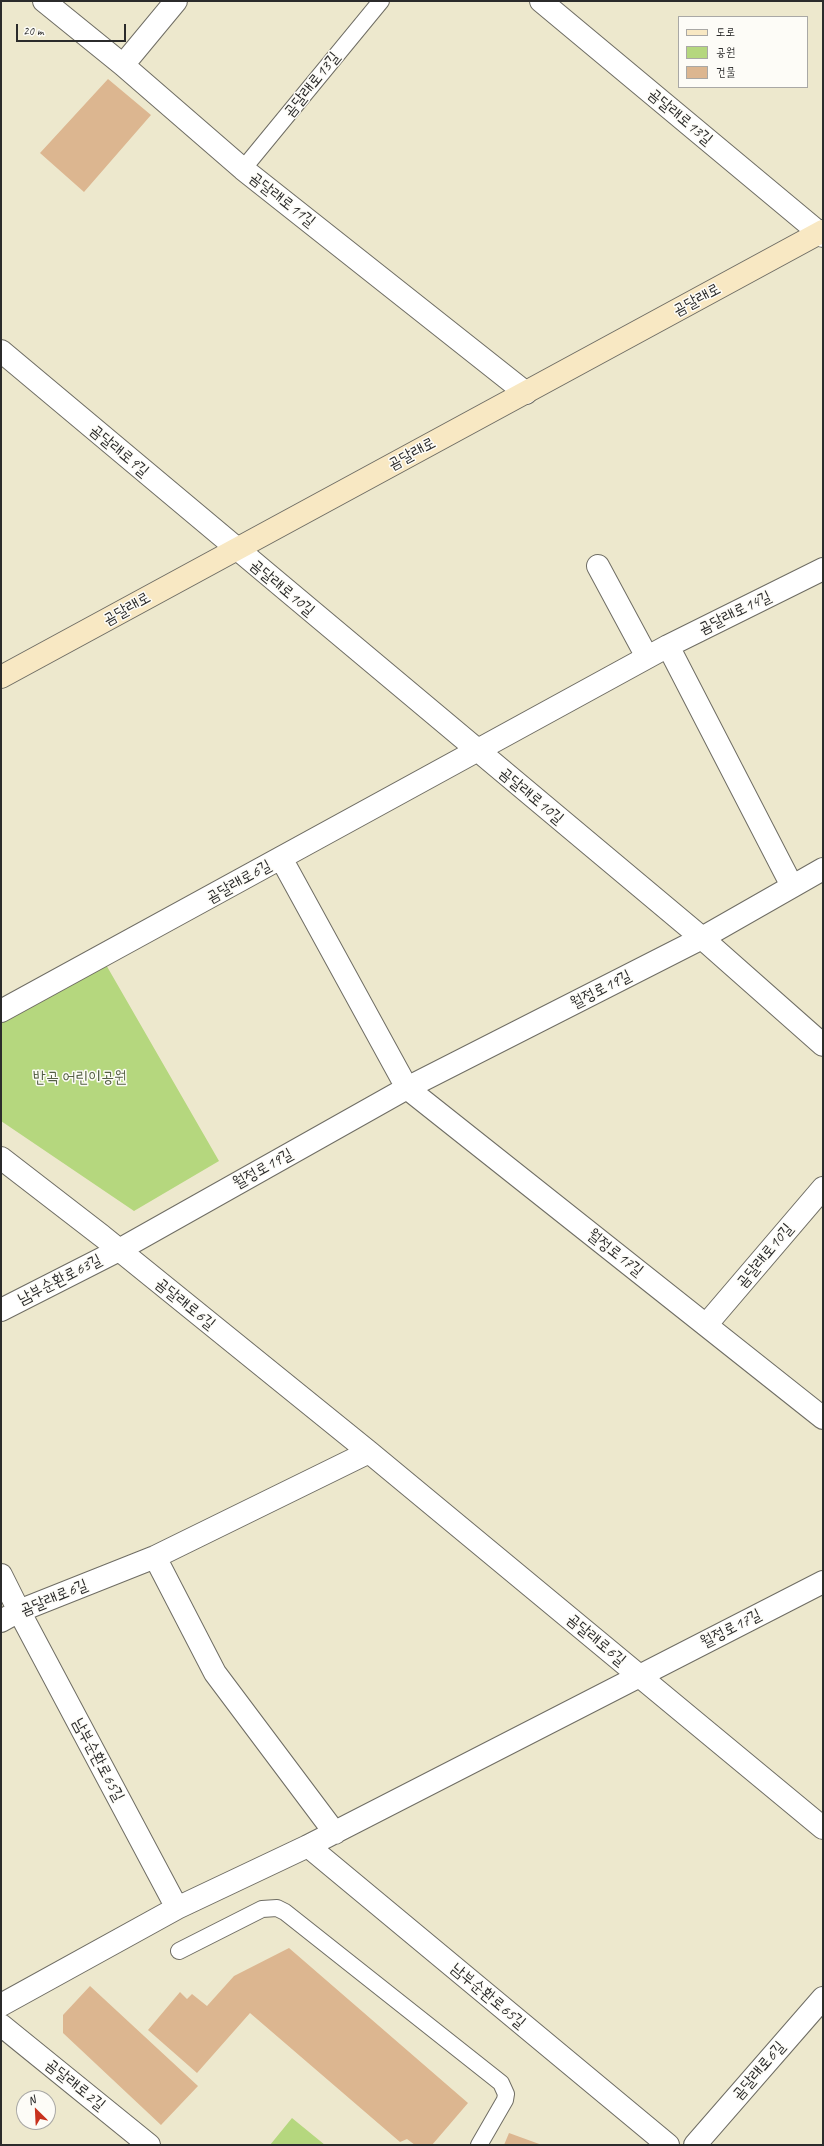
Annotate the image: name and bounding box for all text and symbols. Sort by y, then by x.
scale bar [18,16,128,42]
legend [678,16,808,88]
text: 20 m [23,23,43,39]
text: 도로 [716,24,735,40]
text: 공원 [716,44,735,60]
street label: 곰달래로13길 [280,48,344,122]
text: 건물 [716,64,735,80]
street label: 곰달래로13길 [644,84,716,150]
street label: 곰달래로11길 [245,168,319,232]
street label: 곰달래로 [670,279,724,321]
street label: 곰달래로9길 [85,421,153,481]
street label: 곰달래로 [385,433,439,475]
street label: 곰달래로10길 [246,555,318,621]
street label: 곰달래로14길 [695,587,775,639]
street label: 곰달래로 [100,588,154,630]
street label: 곰달래로10길 [495,763,567,829]
street label: 곰달래로6길 [203,856,275,908]
street label: 월정로19길 [567,966,635,1014]
park label: 반곡 어린이공원 [33,1068,127,1088]
street label: 월정로19길 [230,1145,296,1193]
street label: 곰달래로10길 [732,1220,798,1292]
street label: 월정로17길 [583,1225,647,1281]
street label: 남부순환로63길 [15,1251,105,1309]
street label: 곰달래로6길 [151,1274,219,1334]
street label: 곰달래로6길 [17,1576,91,1620]
street label: 월정로17길 [697,1605,765,1653]
street label: 곰달래로6길 [562,1610,630,1670]
street label: 남부순환로65길 [68,1715,128,1805]
street label: 남부순환로65길 [447,1959,529,2033]
street label: 곰달래로6길 [728,2038,790,2104]
street label: 곰달래로2길 [41,2055,109,2115]
north arrow [16,2090,56,2130]
text: N [26,2092,37,2108]

